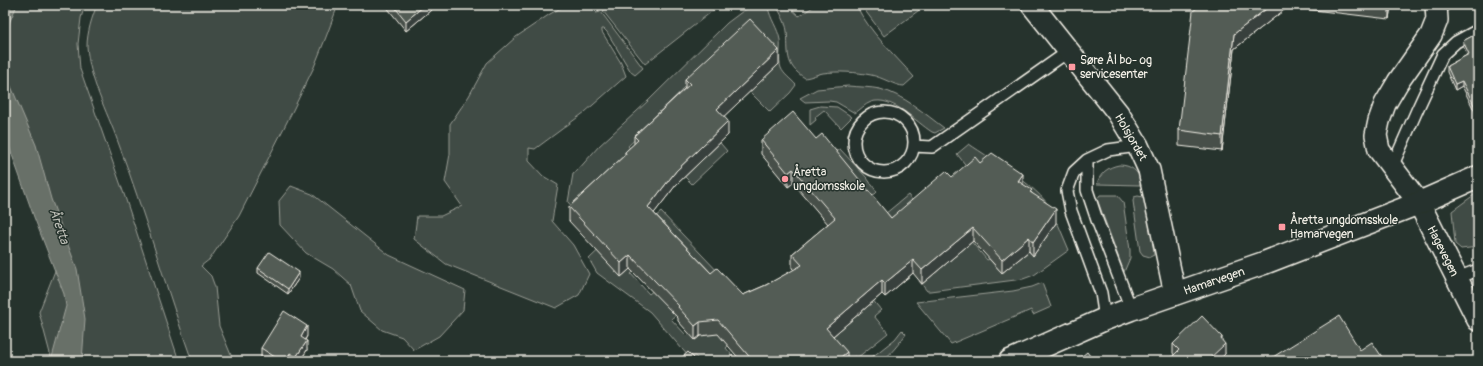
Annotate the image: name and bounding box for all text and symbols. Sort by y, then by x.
place label: Søre Ål bo- og servicesenter [1080,52,1152,82]
marker: Søre Ål bo- og servicesenter [1067,62,1077,72]
street label: Holsjordet [1111,111,1150,164]
place label: Åretta ungdomsskole [793,164,865,194]
marker: Åretta ungdomsskole [780,174,790,184]
water label: Åretta [46,206,74,247]
place label: Åretta ungdomsskole Hamarvegen [1290,212,1398,242]
marker: Åretta ungdomsskole Hamarvegen [1277,222,1287,232]
street label: Hagevegen [1423,223,1462,279]
street label: Hamarvegen [1182,264,1247,299]

